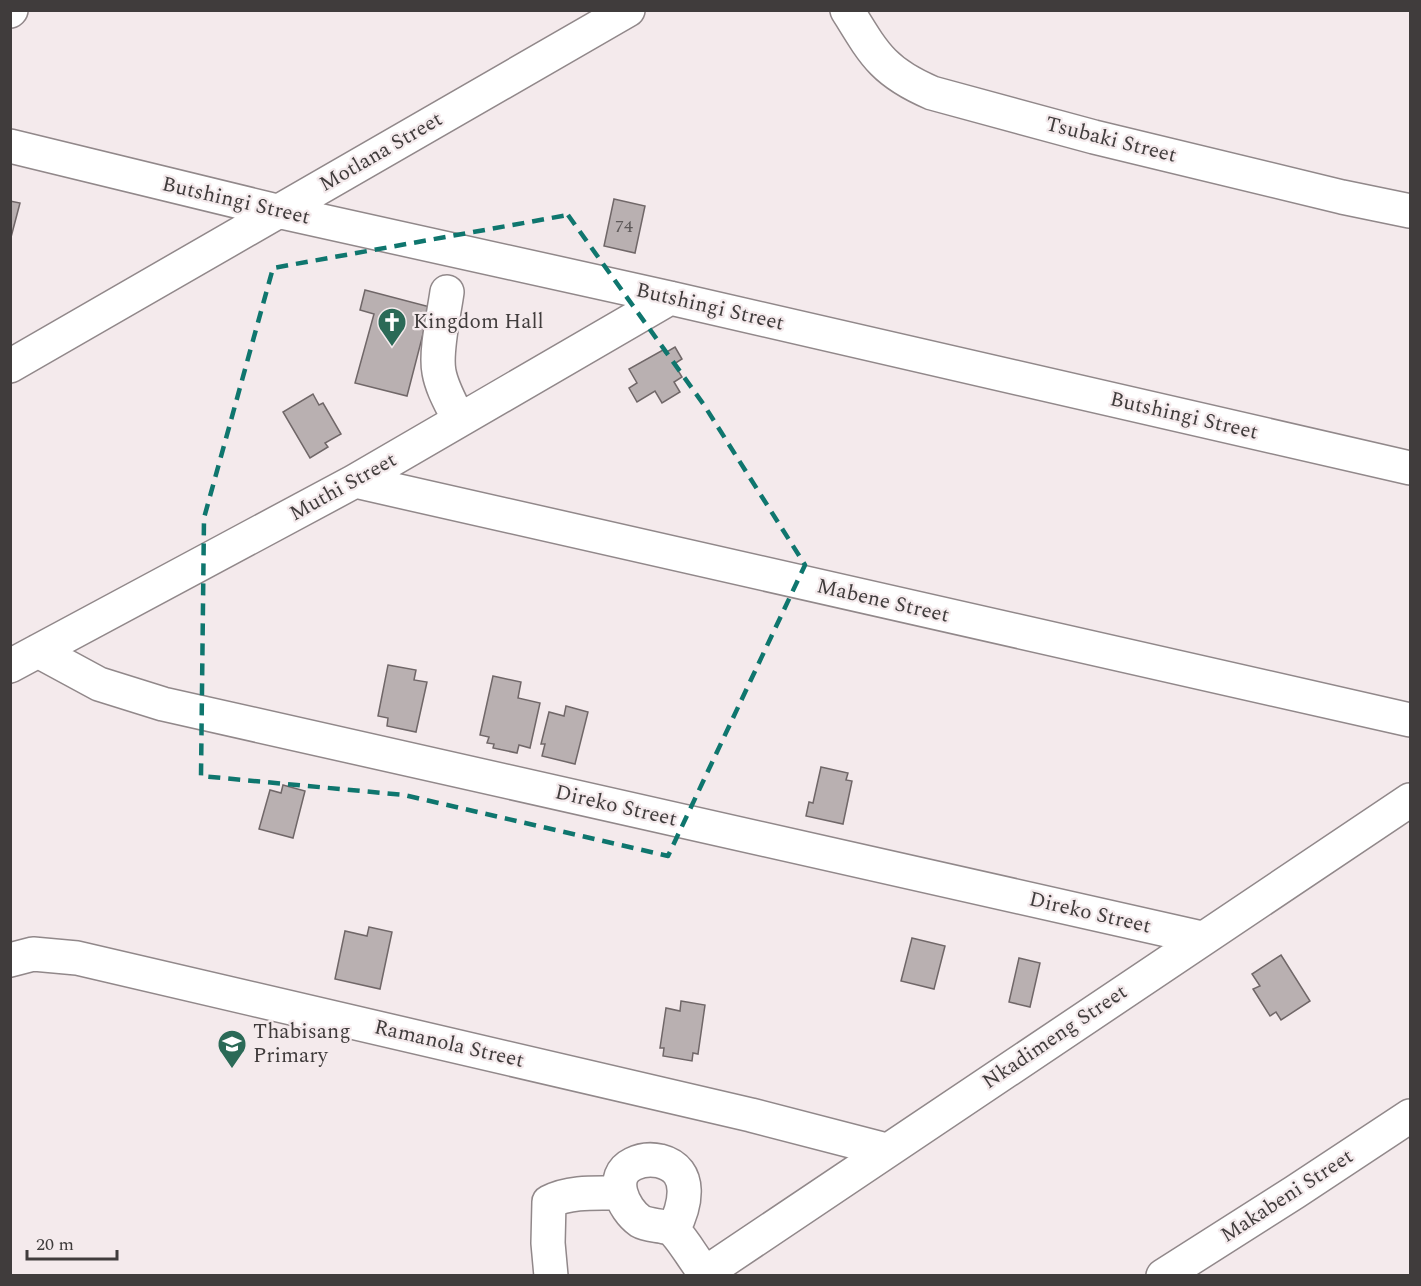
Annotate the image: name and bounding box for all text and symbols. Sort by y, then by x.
street label: Motlana Street [313,104,449,200]
street label: Tsubaki Street [1042,108,1180,172]
street label: Butshingi Street [159,168,313,234]
house number: 74 [615,213,633,240]
street label: Butshingi Street [633,274,787,340]
church icon: Kingdom Hall [376,306,408,348]
place label: Kingdom Hall [413,306,544,338]
street label: Butshingi Street [1107,383,1261,449]
street label: Muthi Street [283,444,403,530]
street label: Mabene Street [814,570,952,632]
street label: Direko Street [552,776,680,836]
street label: Direko Street [1026,883,1154,943]
street label: Nkadimeng Street [976,977,1134,1097]
street label: Ramanola Street [371,1011,527,1077]
place label: Thabisang Primary [253,1016,351,1072]
school or university icon: Thabisang Primary [216,1028,248,1070]
street label: Makabeni Street [1214,1141,1360,1251]
scale bar [27,1223,117,1261]
text: 20 m [36,1231,74,1258]

